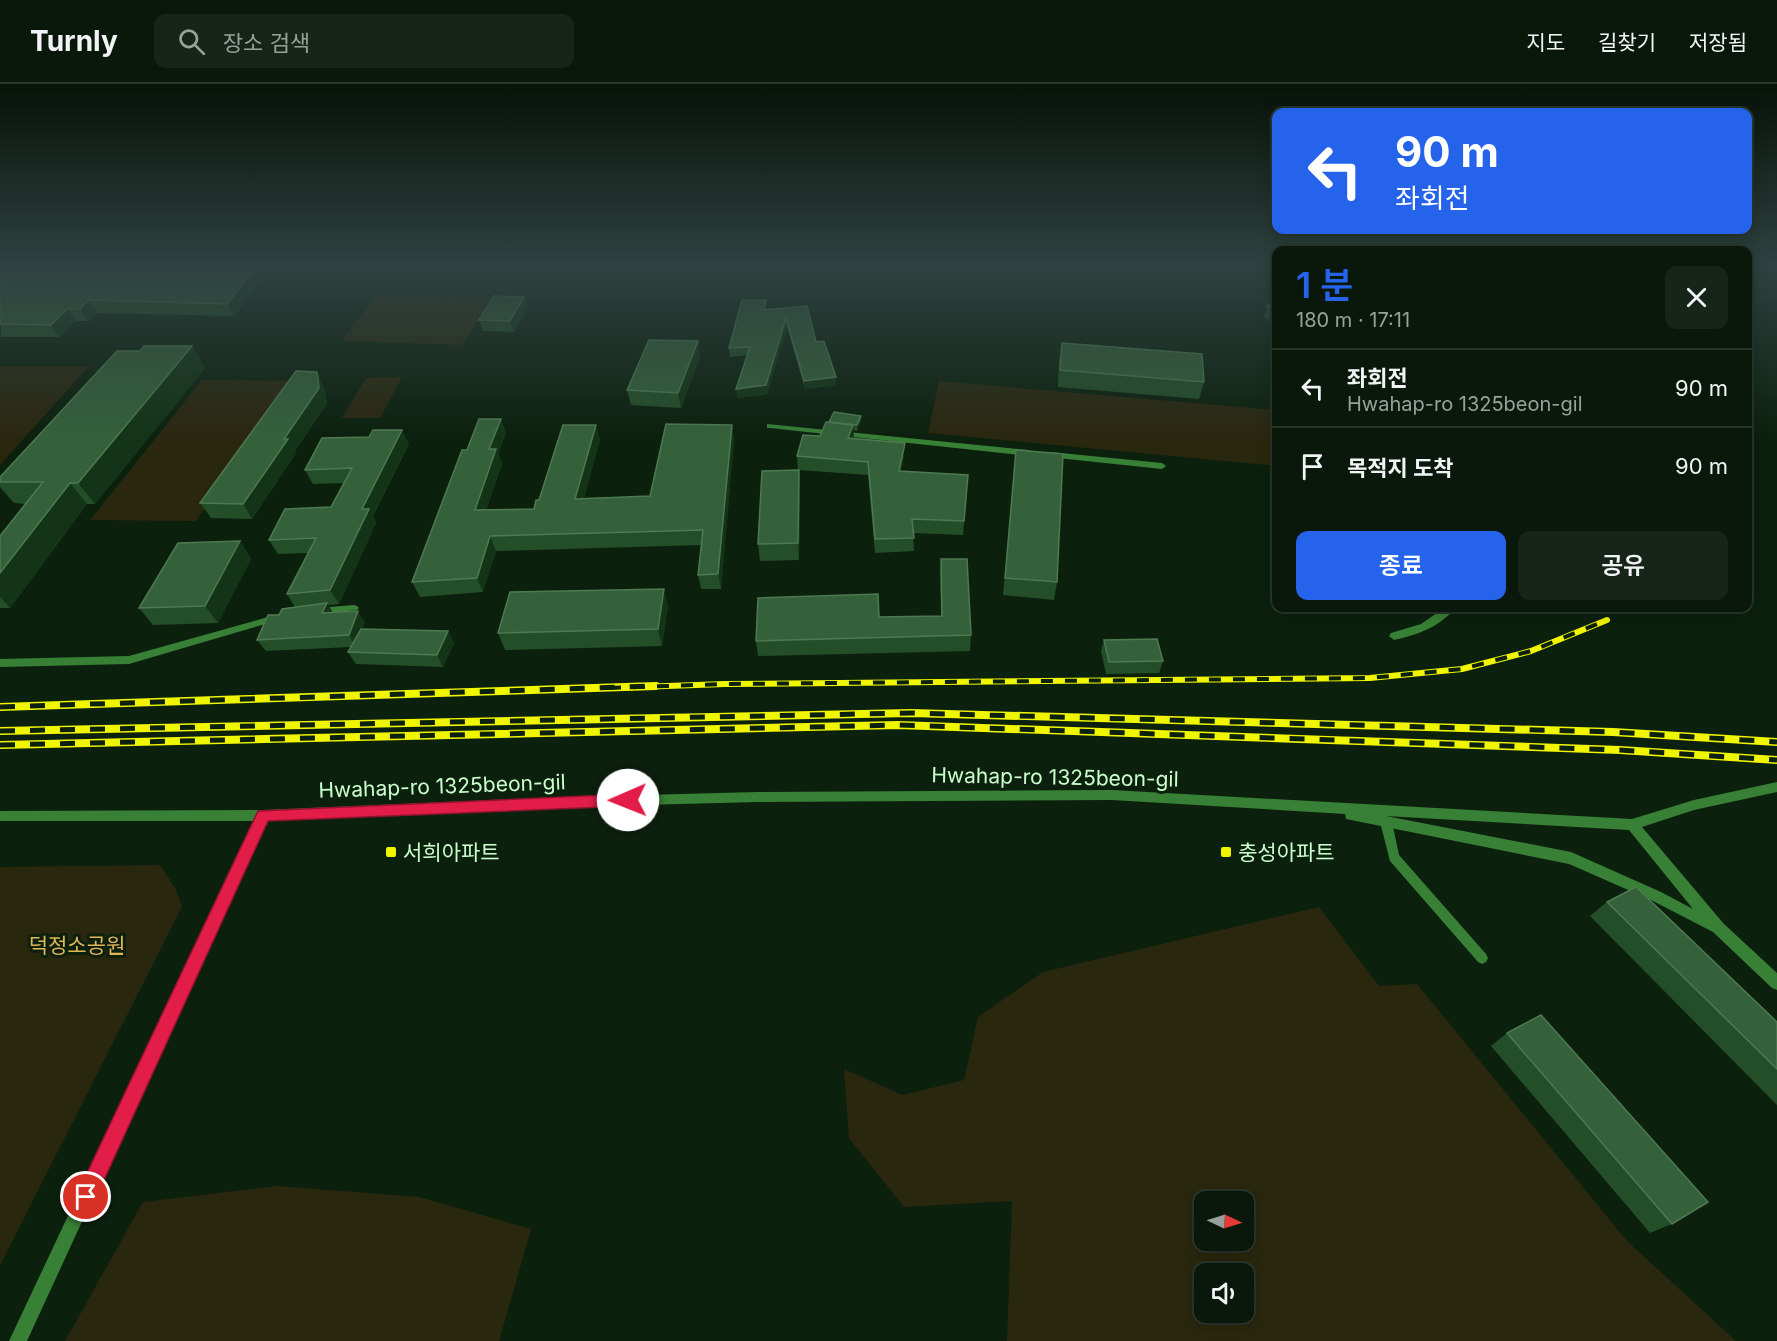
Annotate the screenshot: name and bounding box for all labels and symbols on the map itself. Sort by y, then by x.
street label: Hwahap-ro 1325beon-gil [931,762,1179,792]
position arrow [596,768,660,832]
street label: Hwahap-ro 1325beon-gil [318,769,566,803]
place label: 서희아파트 [403,840,500,865]
place label: 충성아파트 [1238,840,1335,865]
marker: 서희아파트 [384,845,398,859]
marker: 충성아파트 [1219,845,1233,859]
park label: 덕정소공원 [29,933,125,958]
pin [60,1171,111,1222]
north arrow [1194,1191,1254,1251]

